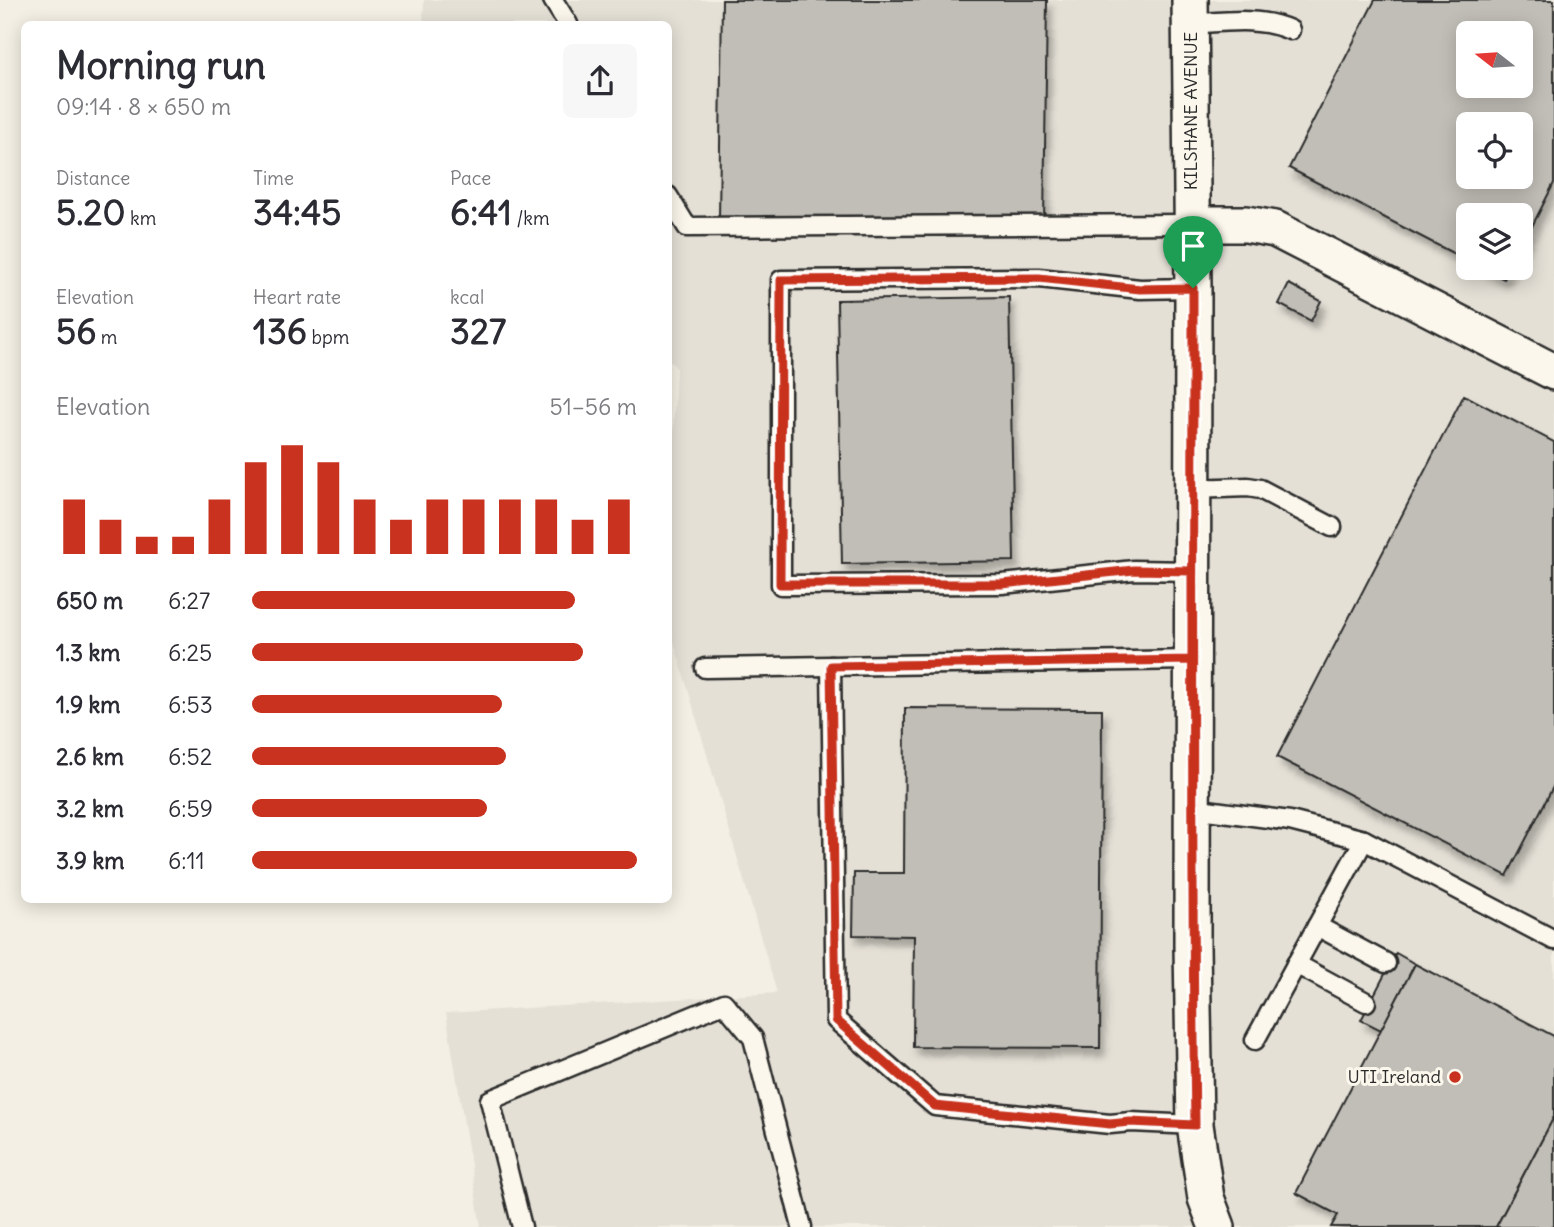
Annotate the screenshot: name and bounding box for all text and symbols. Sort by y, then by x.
north arrow [1456,21,1533,98]
map controls [1456,21,1533,280]
street label: KILSHANE AVENUE [1179,32,1202,190]
text: Morning run [56,42,266,89]
button: share [563,44,637,118]
text: 09:14 · 8 × 650 m [56,92,231,121]
button: locate [1456,112,1533,189]
text: Distance [56,166,130,190]
text: Time [253,166,294,190]
text: Pace [450,166,491,190]
text: 5.20 [56,190,126,234]
text: 34:45 [253,190,341,234]
text: 6:41 [450,190,512,234]
button: layers [1456,203,1533,280]
text: km [126,206,156,230]
text: /km [512,206,550,230]
pin [1163,216,1223,288]
icon: arrive [1174,227,1212,265]
text: Elevation [56,285,134,309]
text: Heart rate [253,285,341,309]
text: kcal [450,285,484,309]
text: 56 [56,309,96,353]
text: 136 [253,309,307,353]
text: 327 [450,309,506,353]
text: m [96,325,118,349]
text: bpm [307,325,350,349]
text: Elevation [56,392,150,421]
text: 51–56 m [549,392,637,421]
text: 650 m [56,586,123,615]
text: 6:27 [168,586,210,615]
text: 1.3 km [56,638,120,667]
text: 6:25 [168,638,212,667]
text: 1.9 km [56,690,121,719]
text: 6:53 [168,690,213,719]
text: 2.6 km [56,742,124,771]
text: 6:52 [168,742,212,771]
text: 3.2 km [56,794,124,823]
text: 6:59 [168,794,213,823]
text: 3.9 km [56,846,124,875]
text: 6:11 [168,846,205,875]
place label: UTI Ireland [1348,1065,1441,1088]
marker: UTI Ireland [1447,1069,1463,1085]

